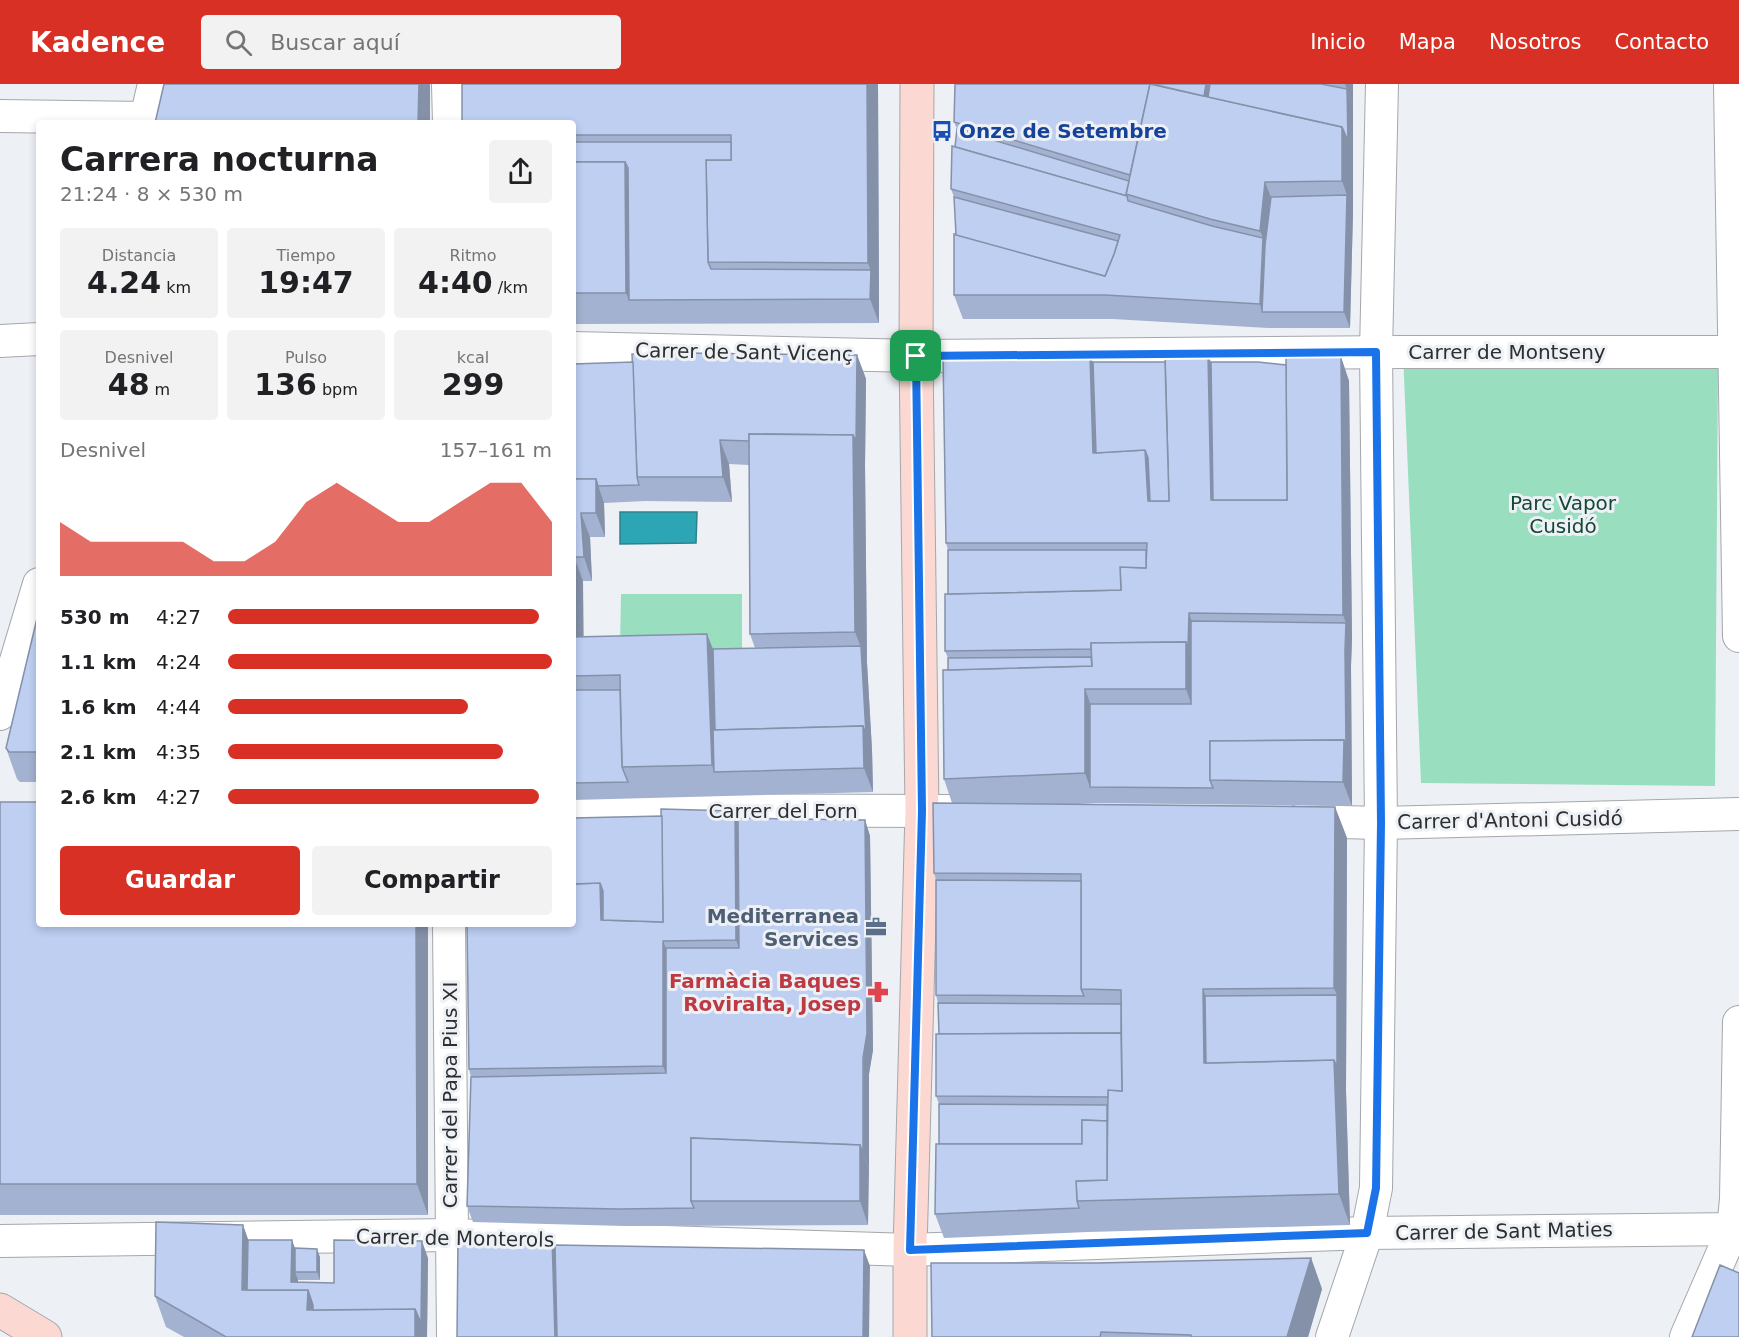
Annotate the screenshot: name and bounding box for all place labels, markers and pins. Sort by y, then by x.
bus stop icon: Onze de Setembre [930,119,954,143]
place label: Onze de Setembre [959,119,1167,143]
pin [890,330,941,381]
place label: Mediterranea Services [707,904,859,951]
office icon: Mediterranea Services [864,915,888,939]
place label: Farmàcia Baques Roviralta, Josep [669,969,861,1016]
pharmacy icon: Farmàcia Baques Roviralta, Josep [866,980,890,1004]

